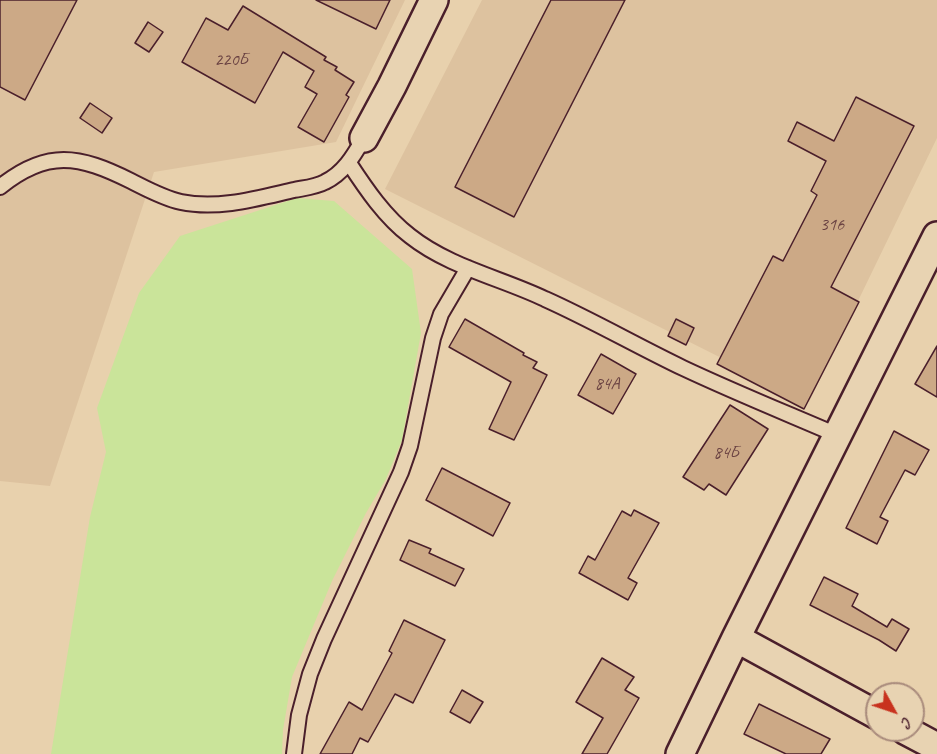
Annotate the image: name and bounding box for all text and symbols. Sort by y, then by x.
house number: 220Б [214,49,248,71]
house number: 316 [820,214,844,236]
house number: 84А [594,373,620,395]
house number: 84Б [713,442,739,464]
north arrow [865,682,925,742]
text: С [897,713,917,732]

